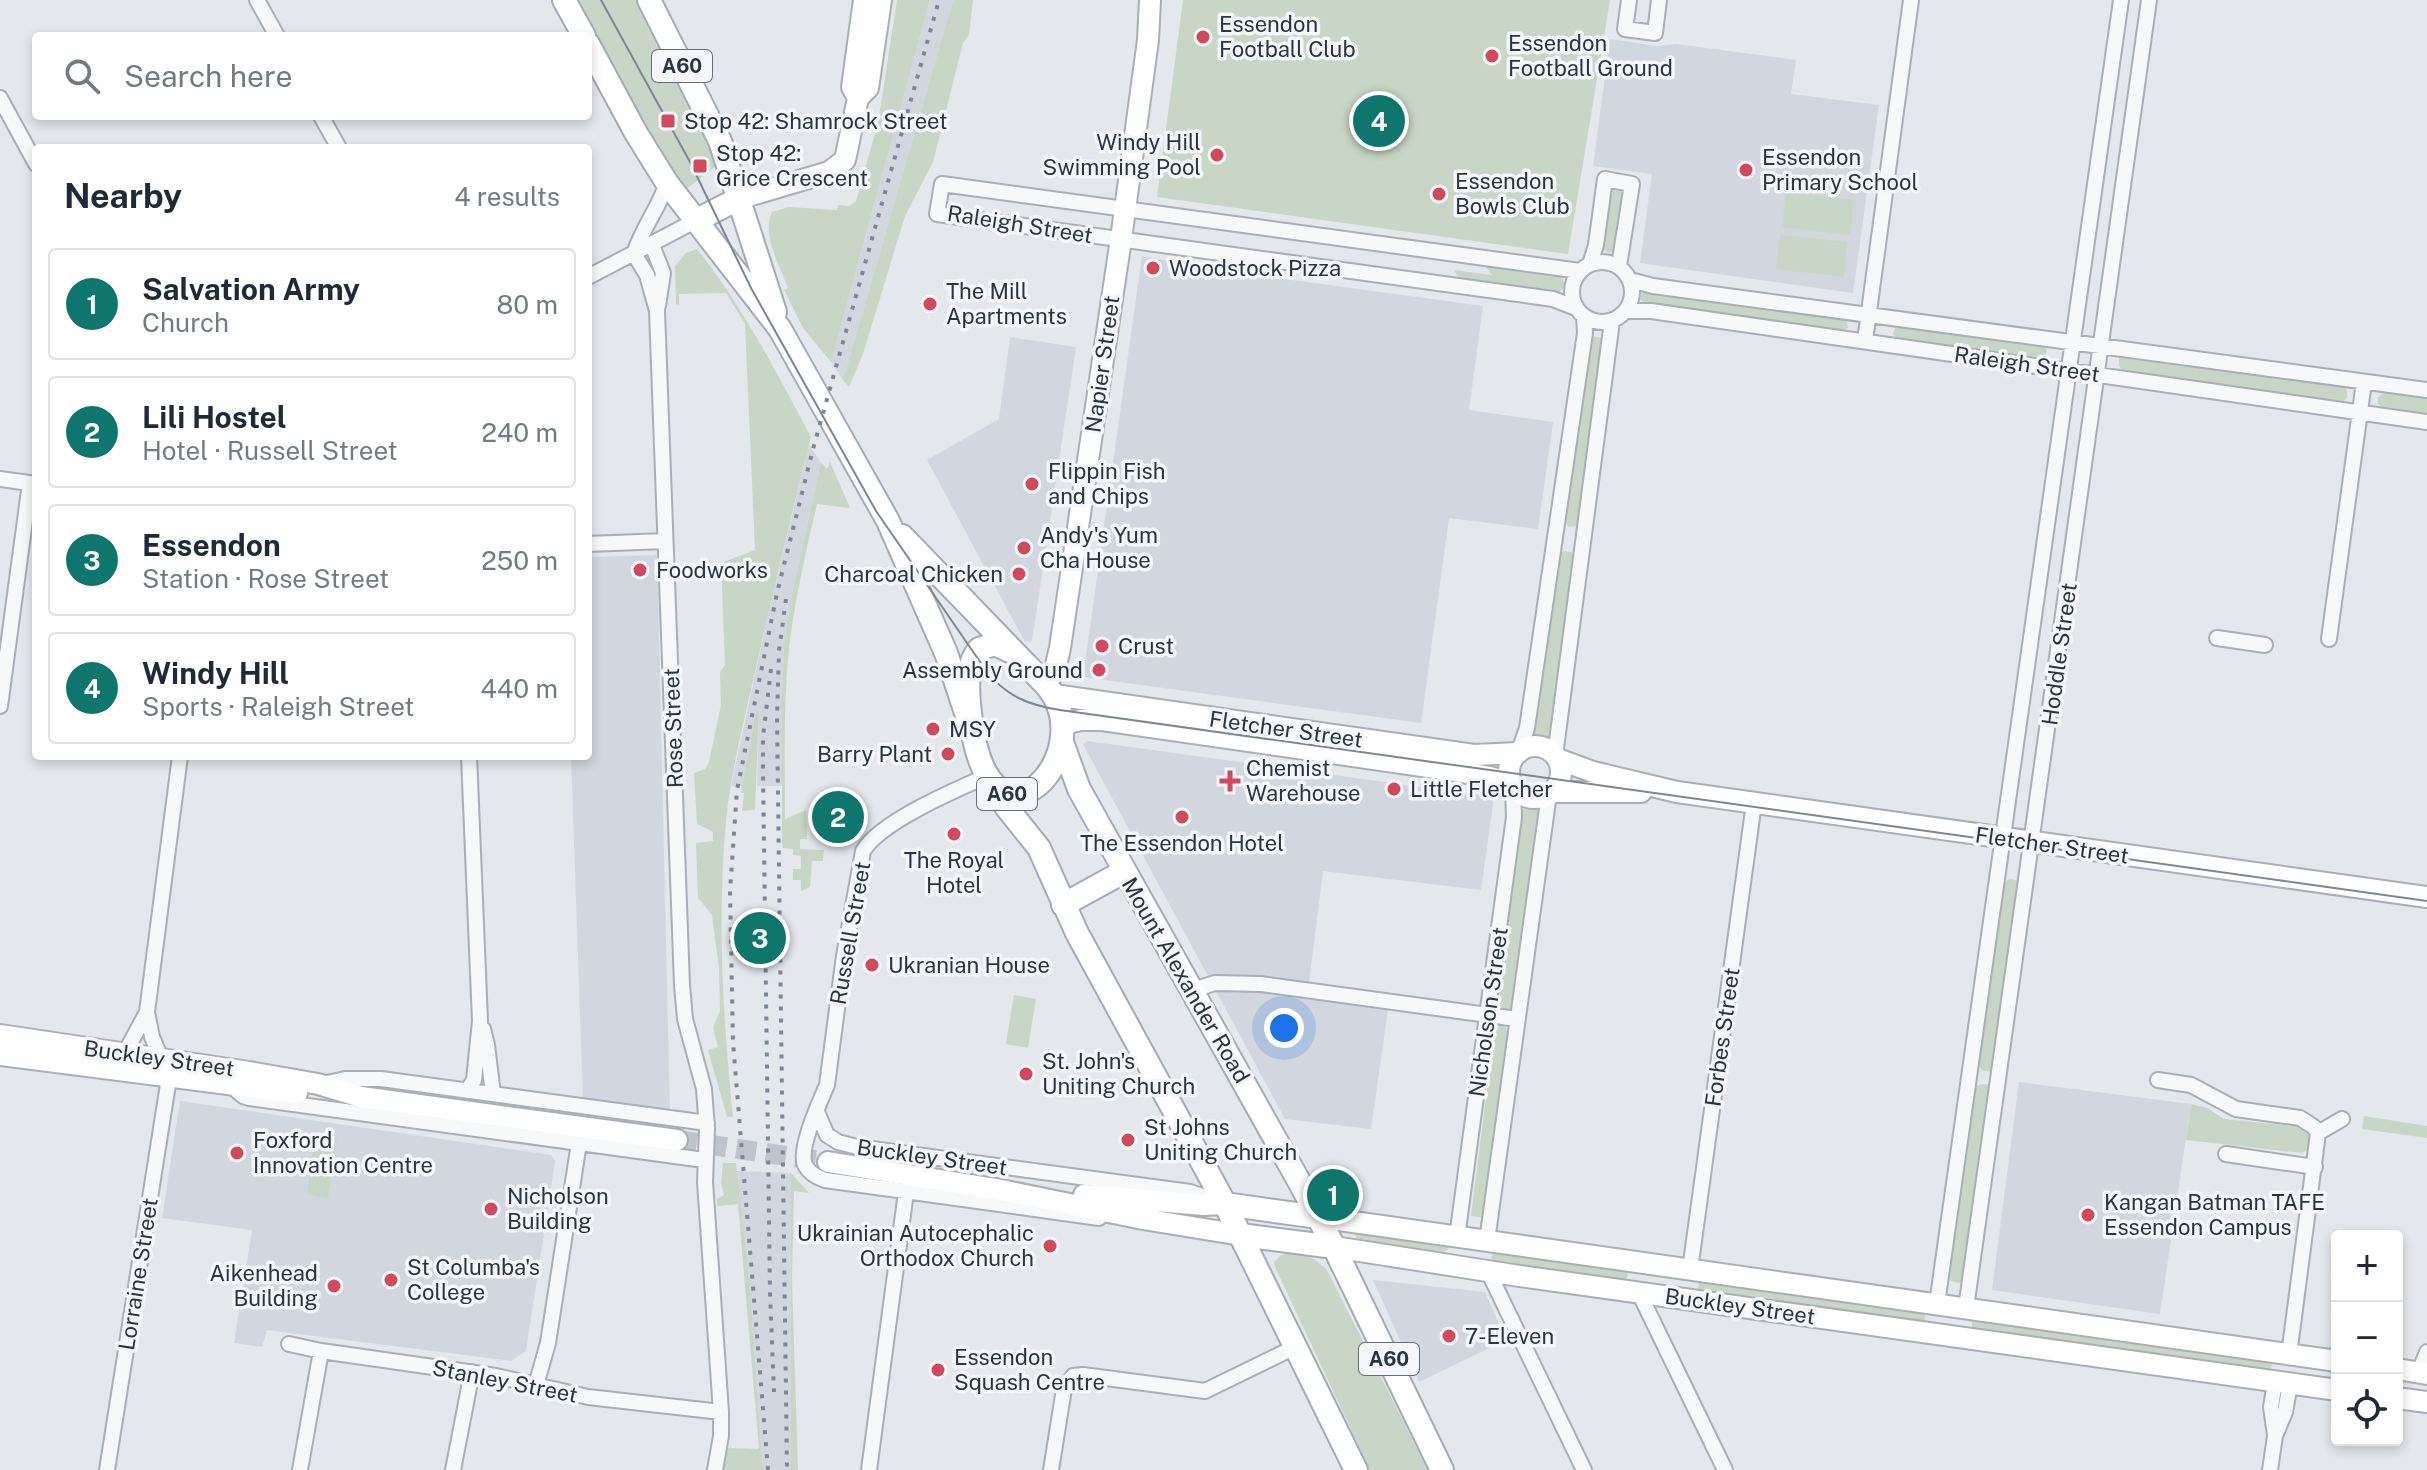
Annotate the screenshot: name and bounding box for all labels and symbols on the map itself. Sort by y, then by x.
place label: Essendon Football Club [1219,11,1356,62]
marker: Essendon Football Club [1194,28,1212,46]
place label: Essendon Football Ground [1508,30,1673,81]
marker: Essendon Football Ground [1483,47,1501,65]
road number: A60 [652,50,712,82]
pin: 4 [1353,91,1405,151]
place label: Stop 42: Shamrock Street [684,108,948,134]
marker: Stop 42: Shamrock Street [659,112,677,130]
place label: Windy Hill Swimming Pool [1043,129,1201,180]
place label: Stop 42: Grice Crescent [716,140,868,191]
place label: Essendon Primary School [1762,144,1918,195]
marker: Windy Hill Swimming Pool [1208,146,1226,164]
marker: Stop 42: Grice Crescent [691,157,709,175]
marker: Essendon Primary School [1737,161,1755,179]
place label: Essendon Bowls Club [1455,168,1570,219]
marker: Essendon Bowls Club [1430,185,1448,203]
street label: Raleigh Street [945,200,1095,248]
place label: Woodstock Pizza [1169,255,1341,281]
marker: Woodstock Pizza [1144,259,1162,277]
place label: The Mill Apartments [946,278,1067,329]
street label: Napier Street [1080,294,1124,434]
marker: The Mill Apartments [921,295,939,313]
street label: Raleigh Street [1953,341,2101,387]
place label: Flippin Fish and Chips [1048,458,1165,509]
marker: Flippin Fish and Chips [1023,475,1041,493]
place label: Andy's Yum Cha House [1040,522,1158,573]
marker: Andy's Yum Cha House [1015,539,1033,557]
place label: Foodworks [656,557,768,583]
marker: Foodworks [631,561,649,579]
place label: Charcoal Chicken [824,561,1003,587]
marker: Charcoal Chicken [1010,565,1028,583]
street label: Hoddle Street [2036,581,2082,727]
place label: Crust [1118,633,1174,659]
marker: Crust [1093,637,1111,655]
place label: Assembly Ground [902,657,1083,683]
marker: Assembly Ground [1090,661,1108,679]
street label: Rose Street [658,668,688,788]
street label: Fletcher Street [1208,705,1364,753]
place label: MSY [949,716,997,742]
marker: MSY [924,720,942,738]
place label: Barry Plant [817,741,932,767]
marker: Barry Plant [939,745,957,763]
place label: Chemist Warehouse [1246,755,1361,806]
marker: Chemist Warehouse [1221,772,1239,790]
place label: Little Fletcher [1410,776,1553,802]
road number: A60 [977,778,1037,810]
marker: Little Fletcher [1385,780,1403,798]
pin: 2 [812,787,864,847]
marker: The Essendon Hotel [1173,808,1191,826]
street label: Fletcher Street [1974,821,2130,869]
marker: The Royal Hotel [945,825,963,843]
place label: The Essendon Hotel [1080,830,1284,856]
place label: The Royal Hotel [904,847,1004,898]
street label: Russell Street [825,859,875,1007]
street label: Mount Alexander Road [1117,873,1255,1087]
pin: 3 [734,908,786,968]
street label: Nicholson Street [1463,925,1513,1099]
place label: Ukranian House [888,952,1050,978]
marker: Ukranian House [863,956,881,974]
street label: Forbes Street [1699,966,1745,1108]
your location [1264,1008,1304,1048]
street label: Buckley Street [82,1035,236,1081]
place label: St. John's Uniting Church [1042,1048,1195,1099]
marker: St. John's Uniting Church [1017,1065,1035,1083]
place label: St Johns Uniting Church [1144,1114,1297,1165]
place label: Foxford Innovation Centre [253,1127,433,1178]
marker: St Johns Uniting Church [1119,1131,1137,1149]
street label: Buckley Street [855,1134,1009,1180]
marker: Foxford Innovation Centre [228,1144,246,1162]
pin: 1 [1307,1165,1359,1225]
place label: Nicholson Building [507,1183,609,1234]
place label: Kangan Batman TAFE Essendon Campus [2104,1189,2325,1240]
street label: Lorraine Street [113,1196,163,1352]
marker: Nicholson Building [482,1200,500,1218]
marker: Kangan Batman TAFE Essendon Campus [2079,1206,2097,1224]
place label: Ukrainian Autocephalic Orthodox Church [797,1220,1034,1271]
marker: Ukrainian Autocephalic Orthodox Church [1041,1237,1059,1255]
place label: St Columba's College [407,1254,540,1305]
place label: Aikenhead Building [210,1260,318,1311]
marker: St Columba's College [382,1271,400,1289]
marker: Aikenhead Building [325,1277,343,1295]
street label: Buckley Street [1663,1283,1817,1329]
place label: 7-Eleven [1465,1323,1554,1349]
marker: 7-Eleven [1440,1327,1458,1345]
road number: A60 [1359,1343,1419,1375]
place label: Essendon Squash Centre [954,1344,1105,1395]
street label: Stanley Street [430,1354,580,1408]
marker: Essendon Squash Centre [929,1361,947,1379]

